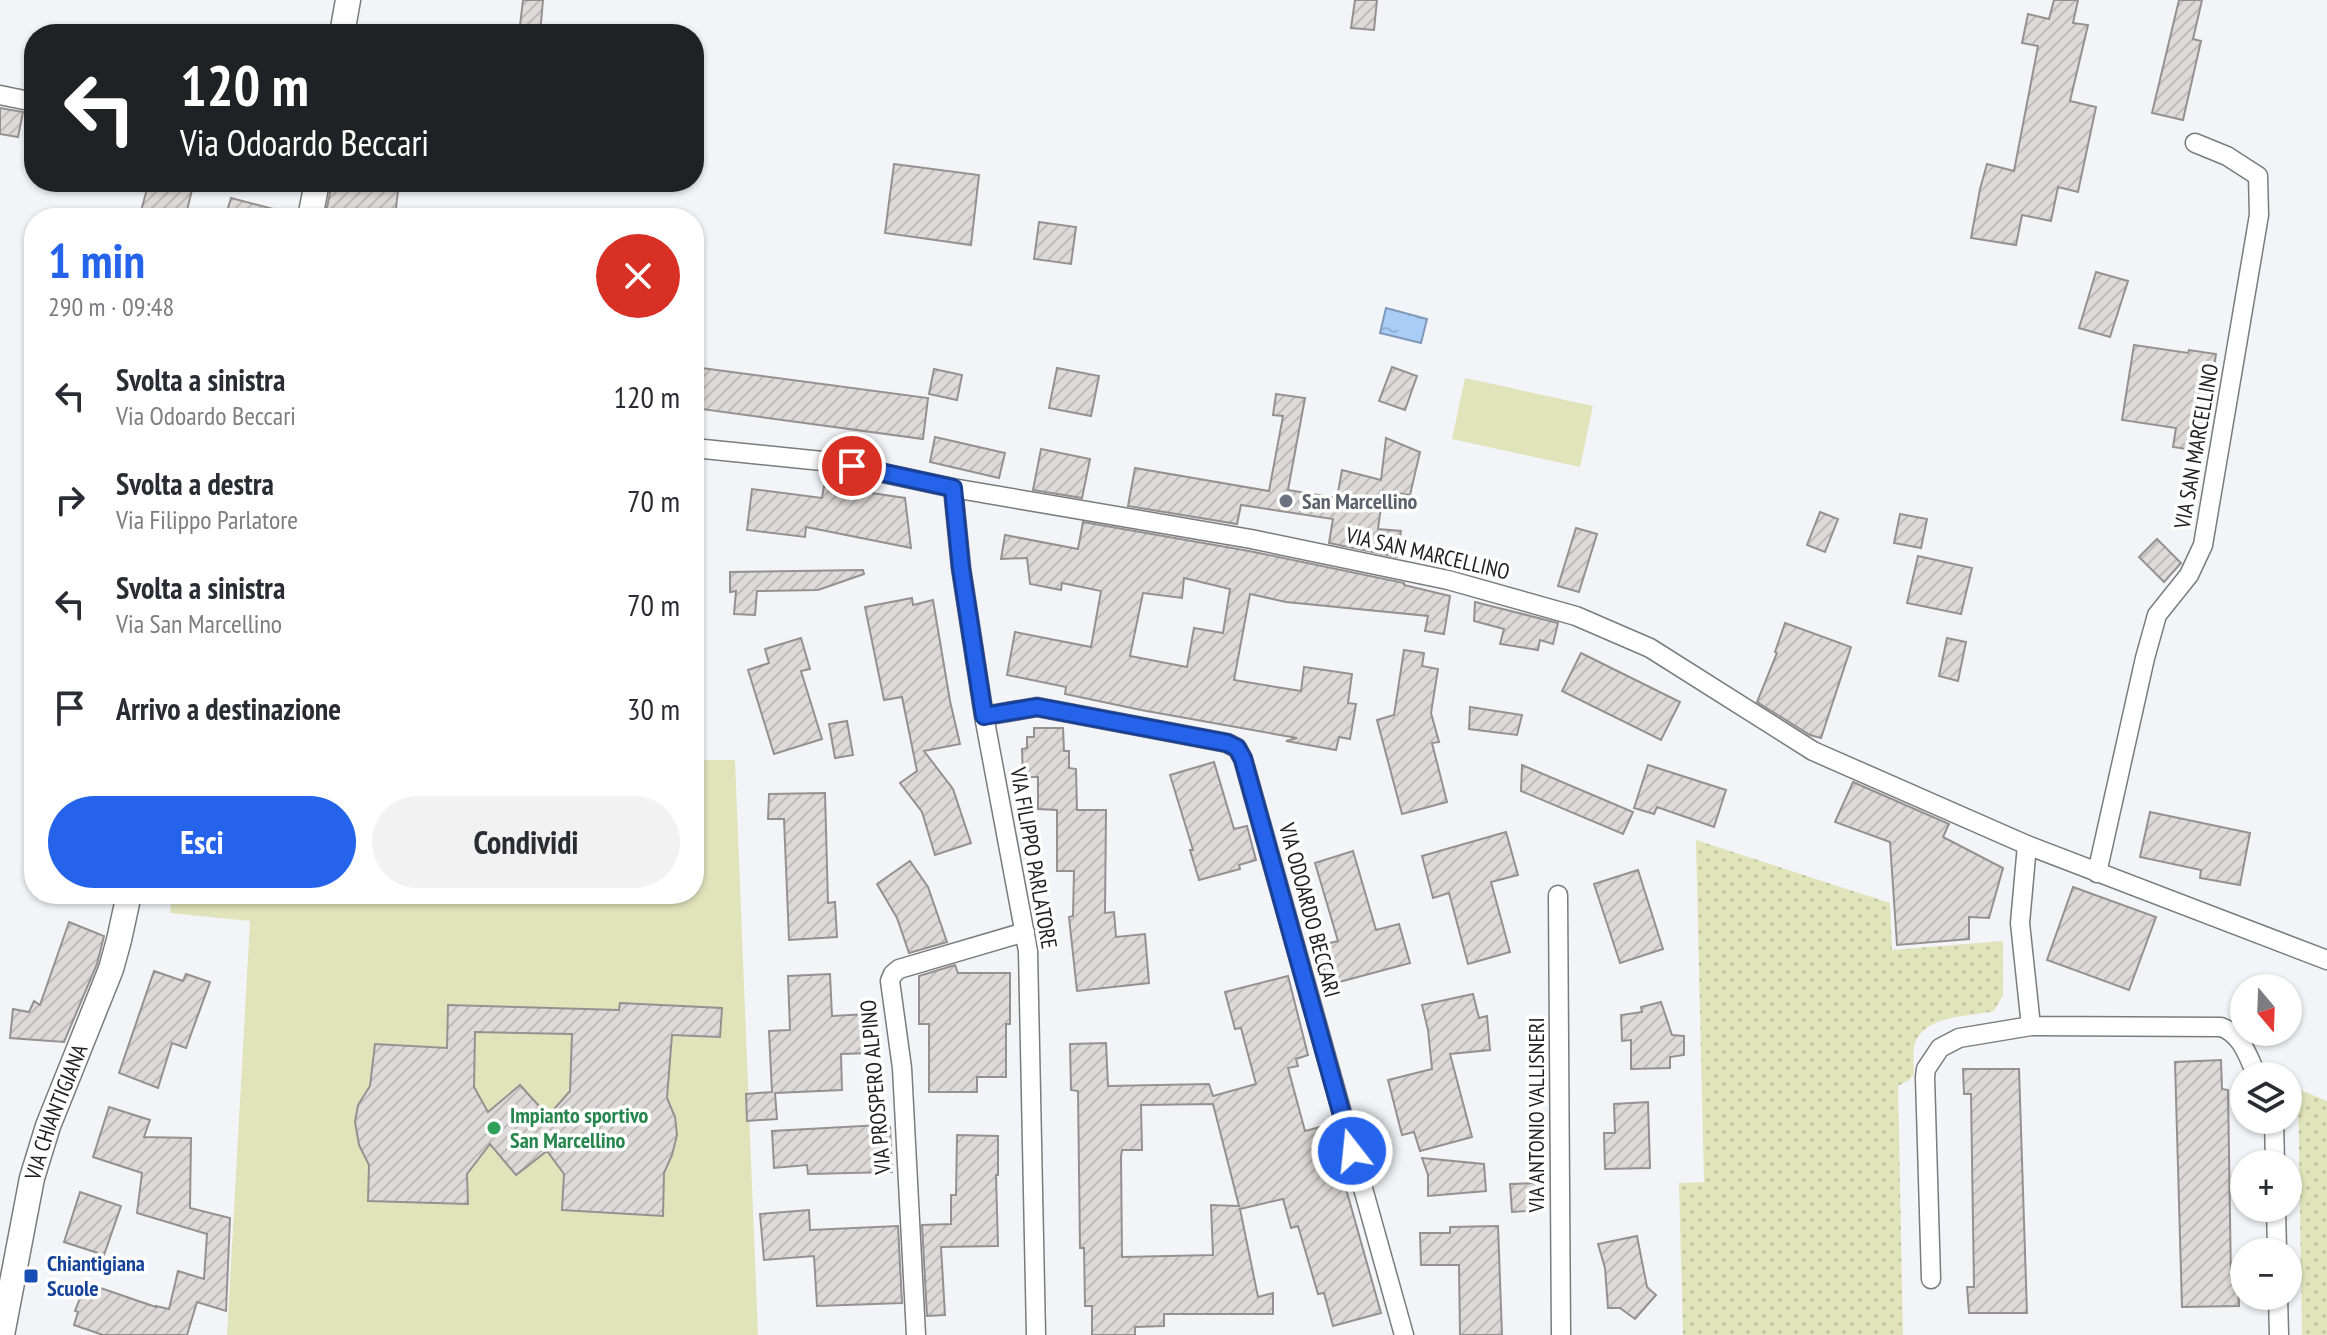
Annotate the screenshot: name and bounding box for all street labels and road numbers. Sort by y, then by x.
street label: VIA SAN MARCELLINO [2168,361,2224,532]
street label: VIA SAN MARCELLINO [1342,520,1513,585]
street label: VIA FILIPPO PARLATORE [1004,764,1064,951]
street label: VIA ODOARDO BECCARI [1273,819,1347,1000]
street label: VIA PROSPERO ALPINO [853,999,897,1176]
street label: VIA ANTONIO VALLISNERI [1522,1017,1550,1214]
street label: VIA CHIANTIGIANA [18,1039,94,1184]

